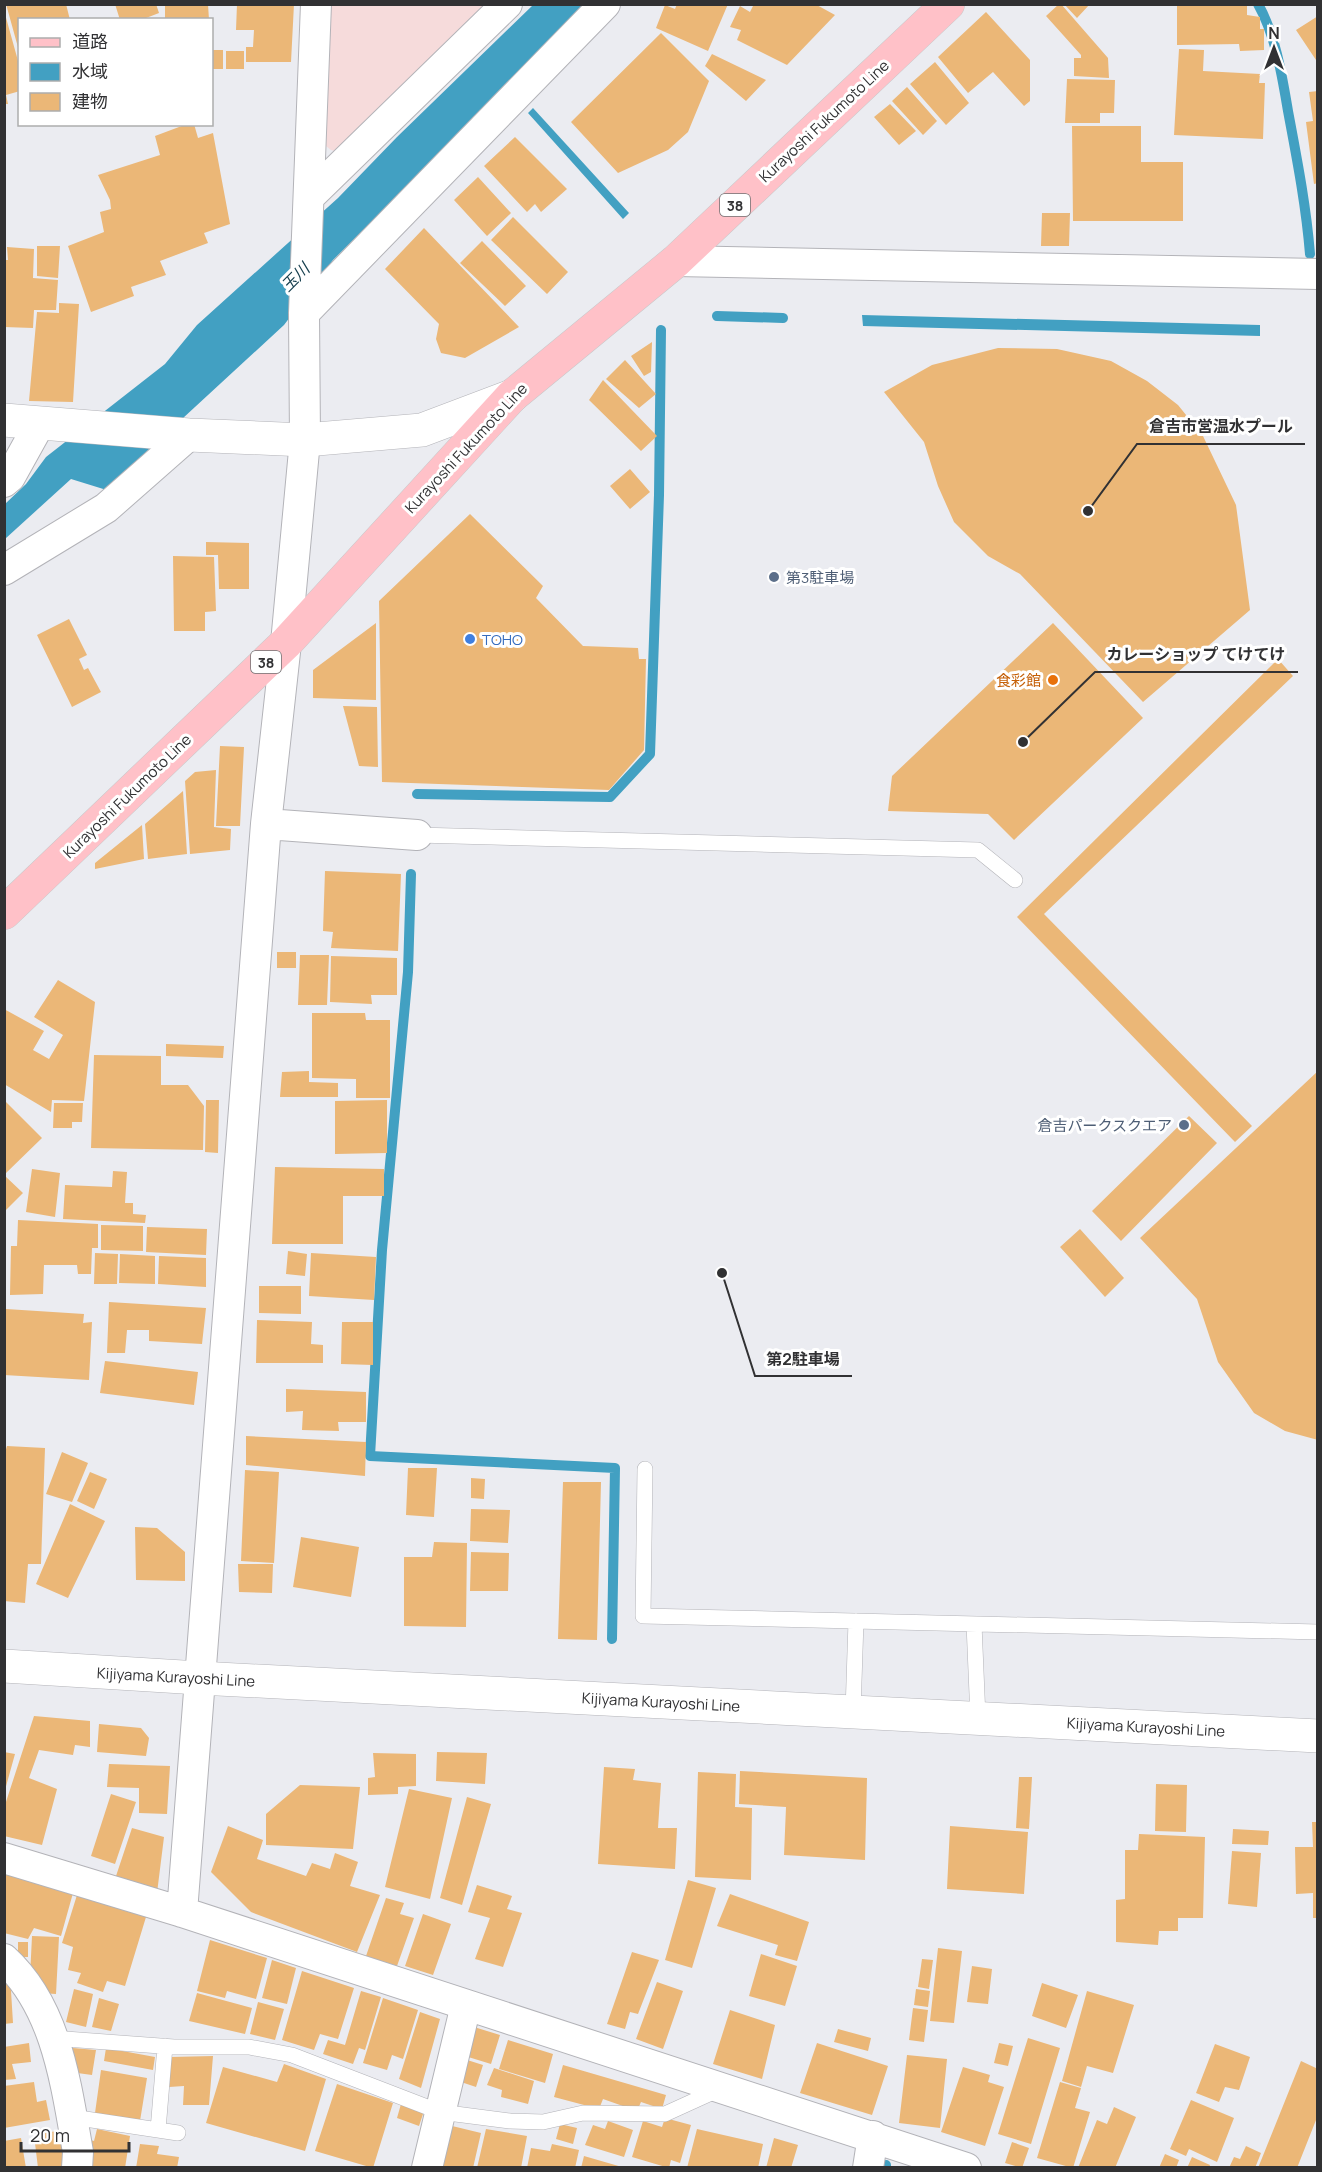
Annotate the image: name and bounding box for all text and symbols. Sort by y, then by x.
legend [18,18,213,126]
north arrow [1244,18,1304,78]
text: N [1268,22,1280,44]
text: 道路 [72,29,108,53]
street label: Kurayoshi Fukumoto Line [754,55,894,187]
text: 水域 [72,59,108,83]
text: 建物 [72,89,108,113]
road number: 38 [720,194,750,216]
water label: 玉川 [276,256,316,296]
street label: Kurayoshi Fukumoto Line [400,378,532,518]
callout: 倉吉市営温水プール [1137,410,1305,444]
text: 倉吉市営温水プール [1149,415,1293,437]
place label: 第3駐車場 [786,567,854,588]
marker: 第3駐車場 [767,570,781,584]
place label: TOHO [482,629,523,650]
marker: TOHO [463,632,477,646]
callout: カレーショップ てけてけ [1095,638,1298,672]
text: カレーショップ てけてけ [1107,643,1285,665]
road number: 38 [251,651,281,673]
place label: 食彩館 [996,670,1041,691]
marker: 食彩館 [1046,673,1060,687]
street label: Kurayoshi Fukumoto Line [58,729,196,863]
place label: 倉吉パークスクエア [1037,1115,1172,1136]
marker: 倉吉パークスクエア [1177,1118,1191,1132]
callout: 第2駐車場 [755,1342,852,1376]
text: 第2駐車場 [766,1348,840,1370]
street label: Kijiyama Kurayoshi Line [96,1662,256,1692]
street label: Kijiyama Kurayoshi Line [581,1687,741,1717]
street label: Kijiyama Kurayoshi Line [1066,1712,1226,1742]
scale bar [21,2115,129,2153]
text: 20 m [30,2123,70,2147]

